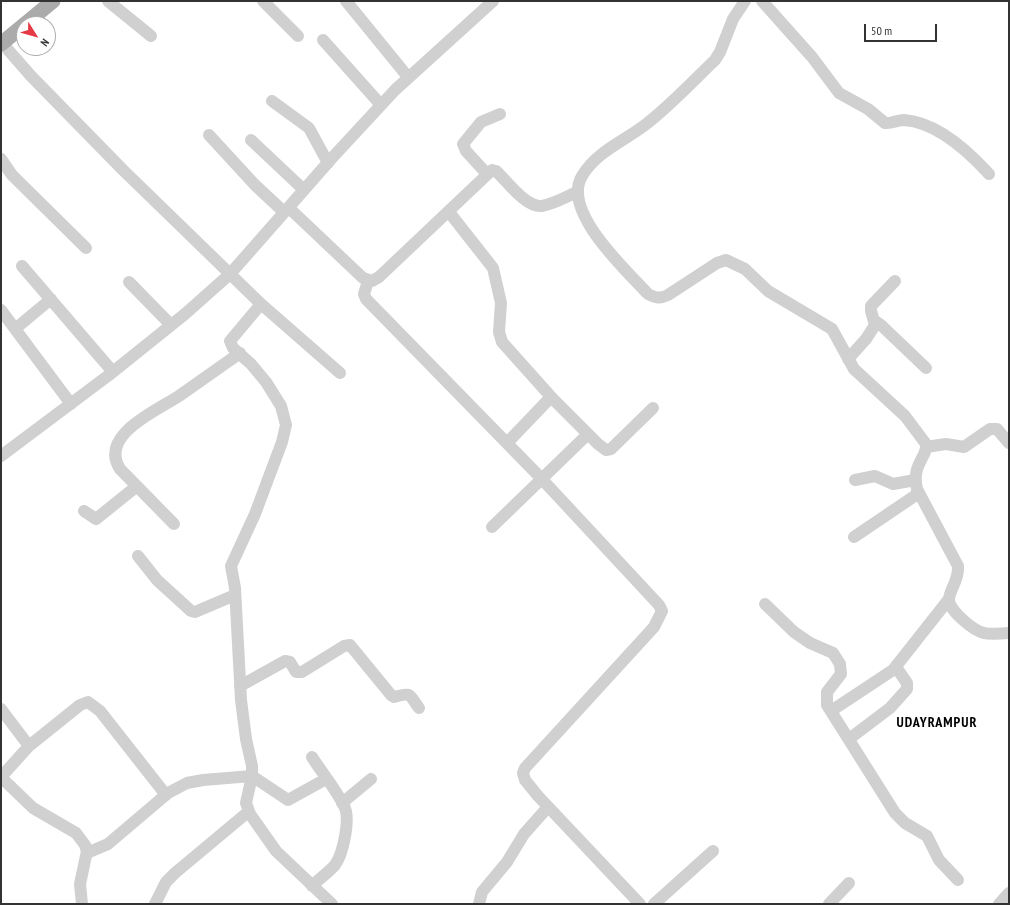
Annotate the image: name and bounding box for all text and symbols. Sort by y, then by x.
north arrow [16,16,56,56]
scale bar [866,16,939,42]
text: 50 m [871,23,892,38]
text: N [37,36,52,49]
district label: UDAYRAMPUR [896,715,978,731]

